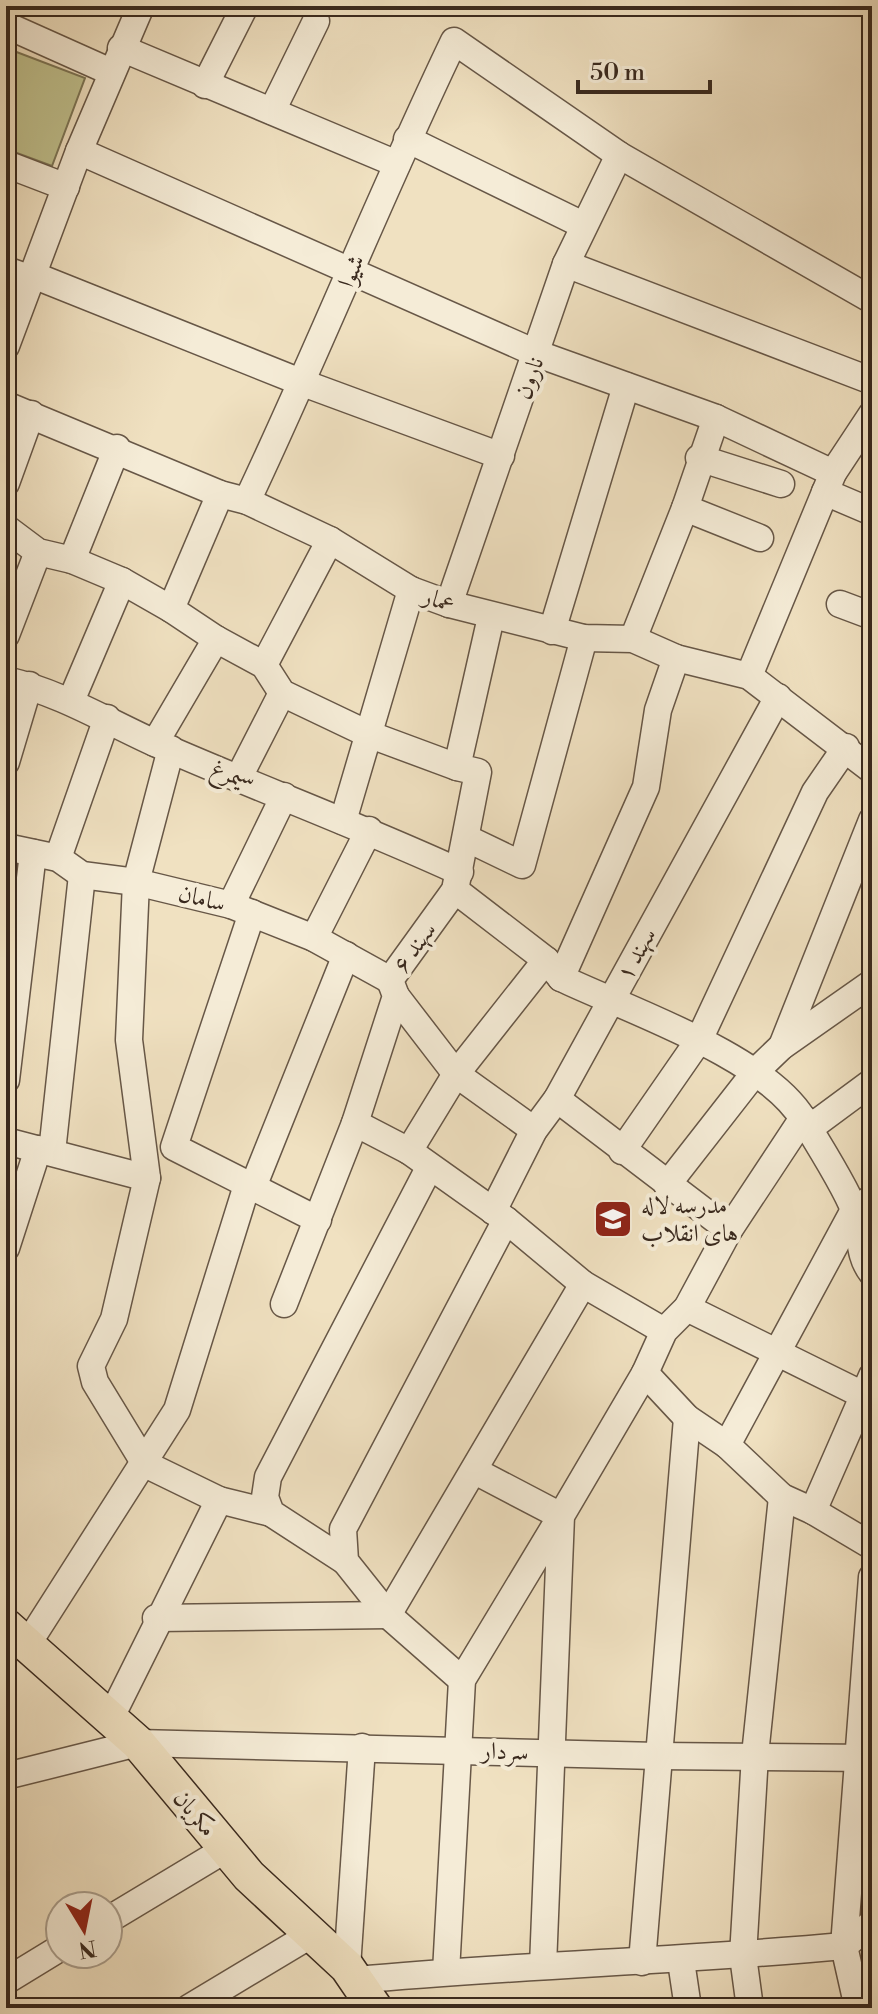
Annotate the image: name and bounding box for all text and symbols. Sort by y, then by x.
scale bar [578,44,710,94]
text: 50 m [590,58,645,88]
street label: شیوا [332,250,372,292]
street label: نارون [508,353,551,404]
street label: عمار [417,581,459,621]
street label: سیمرغ [205,753,259,802]
street label: سامان [175,879,229,919]
street label: سهند ۶ [386,916,443,979]
street label: سهند ۱ [610,923,663,986]
place label: مدرسه لاله های انقلاب [641,1191,738,1249]
school or university icon: مدرسه لاله های انقلاب [592,1198,634,1240]
street label: سردار [479,1736,529,1768]
street label: مکریان [166,1784,222,1843]
north arrow [44,1890,124,1970]
text: N [76,1933,98,1963]

